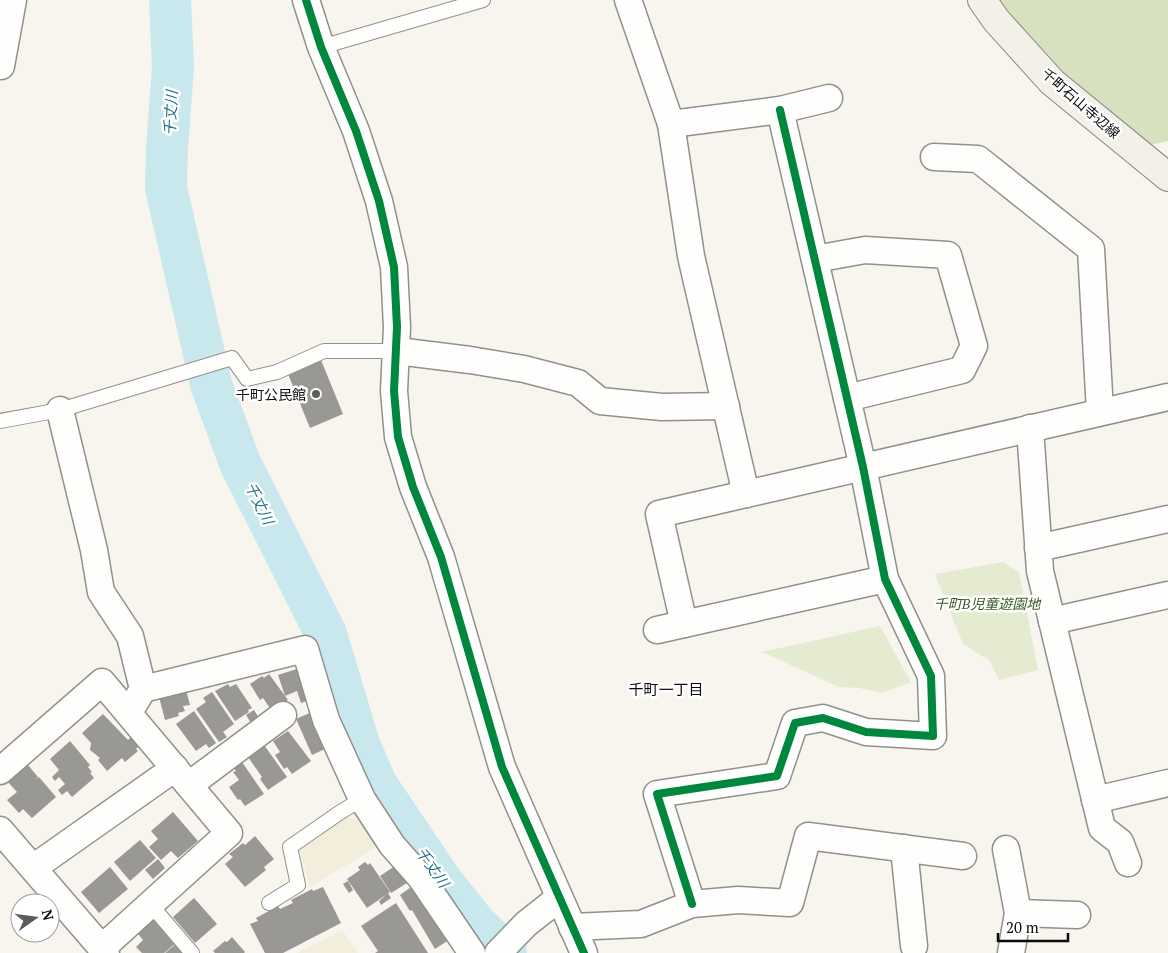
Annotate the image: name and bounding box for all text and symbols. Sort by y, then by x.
street label: 千町石山寺辺線 [1038,64,1124,142]
water label: 千丈川 [159,88,181,136]
place label: 千町公民館 [236,385,306,404]
marker: 千町公民館 [310,388,322,400]
water label: 千丈川 [241,478,280,529]
park label: 千町B児童遊園地 [934,594,1042,613]
district label: 千町一丁目 [628,679,704,699]
water label: 千丈川 [412,843,455,893]
north arrow [10,893,60,943]
text: N [38,907,59,923]
scale bar [998,910,1068,942]
text: 20 m [1006,917,1039,937]

